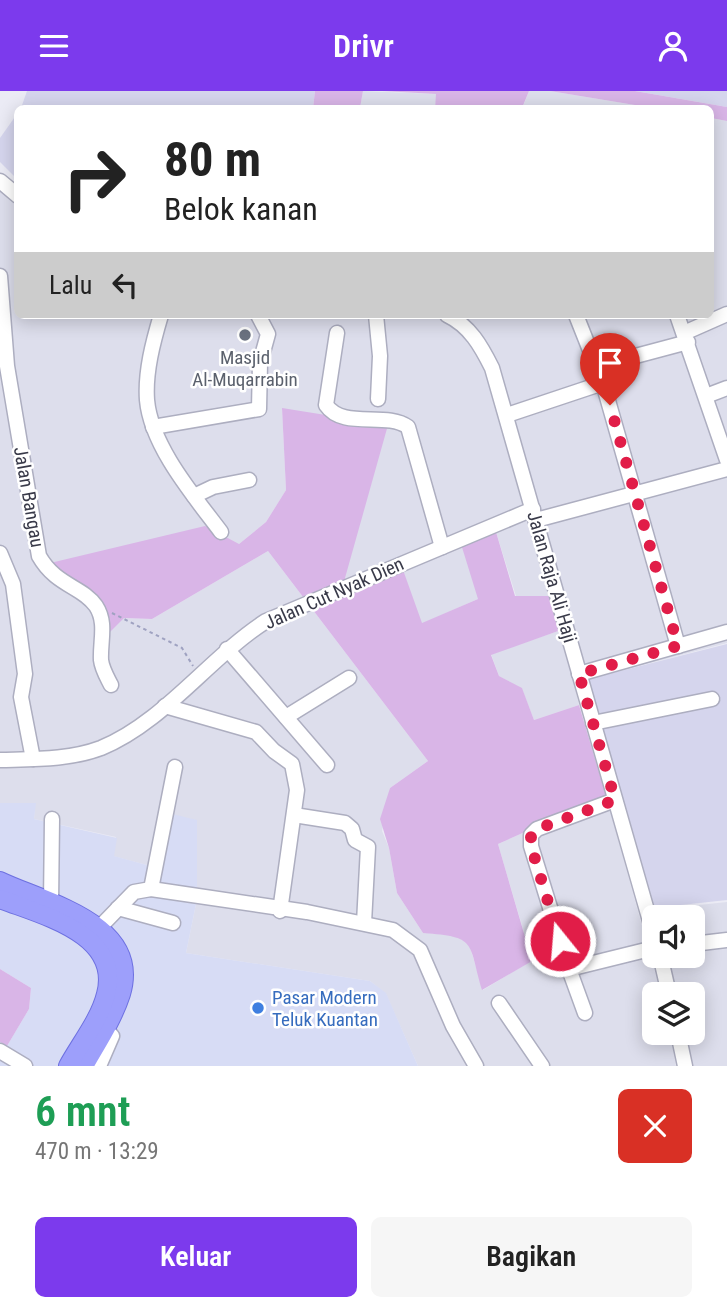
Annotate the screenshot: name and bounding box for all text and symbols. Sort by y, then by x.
icon: menu [35,27,73,65]
text: Drivr [333,27,394,65]
icon: person [654,27,692,65]
text: 80 m [164,131,261,188]
icon: right [49,133,140,224]
text: Belok kanan [164,190,318,228]
icon: left [106,266,144,304]
text: Lalu [49,270,92,300]
marker: Masjid Al-Muqarrabin [237,327,253,343]
pin [580,333,640,405]
icon: arrive [591,344,629,382]
place label: Masjid Al-Muqarrabin [192,346,298,391]
street label: Jalan Bangau [9,445,49,549]
street label: Jalan Raja Ali Haji [522,509,582,645]
street label: Jalan Cut Nyak Dien [261,552,407,634]
position arrow [523,904,597,978]
map controls [642,905,705,1045]
button: sound [642,905,705,968]
button: layers [642,982,705,1045]
place label: Pasar Modern Teluk Kuantan [272,986,378,1031]
marker: Pasar Modern Teluk Kuantan [250,1000,266,1016]
text: 6 mnt [35,1087,130,1136]
button: close [618,1089,692,1163]
text: 470 m · 13:29 [35,1138,159,1165]
button: Keluar [35,1217,357,1297]
button: Bagikan [371,1217,692,1297]

